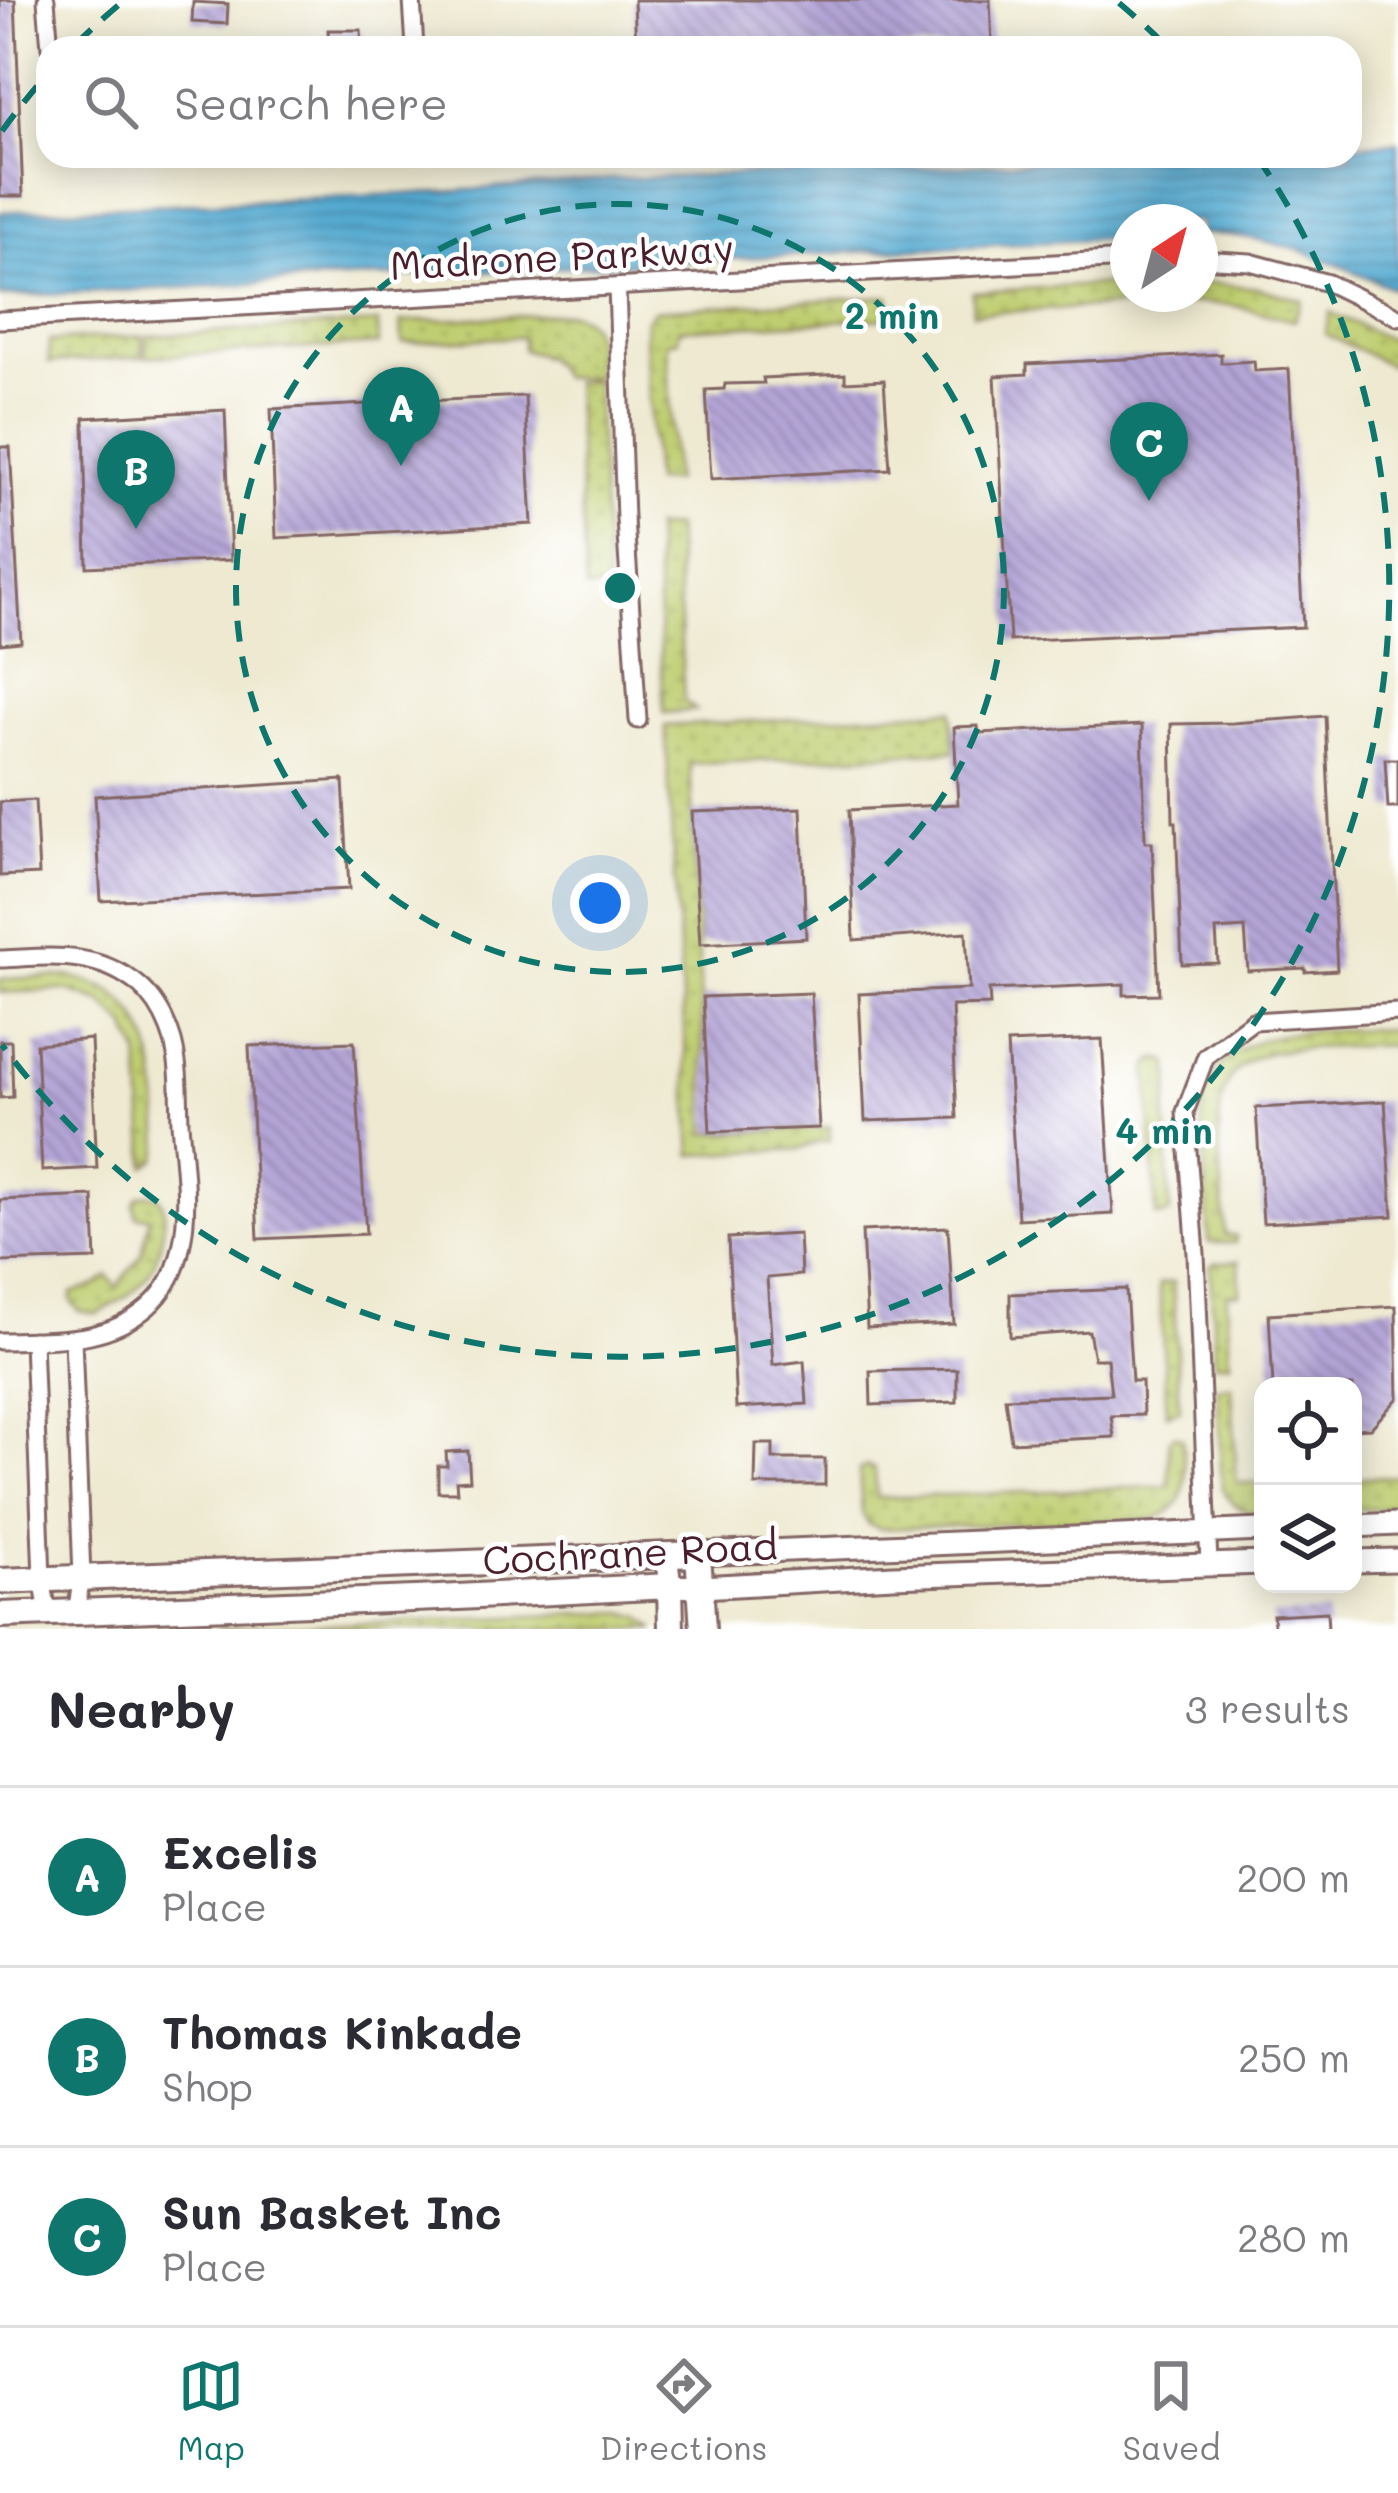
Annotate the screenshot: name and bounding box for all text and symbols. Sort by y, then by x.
search box [36,36,1362,168]
icon: search [78,69,144,135]
text: Search here [174,73,448,131]
north arrow [1110,204,1218,312]
street label: Madrone Parkway [389,221,735,290]
text: 2 min [845,291,939,338]
pin: A [362,367,440,466]
pin: C [1110,402,1188,501]
pin: B [97,430,175,529]
centre of rings [599,567,641,609]
your location [570,873,630,933]
text: 4 min [1115,1106,1213,1153]
map controls [1254,1377,1362,1593]
button: locate [1254,1377,1362,1485]
button: layers [1254,1485,1362,1593]
street label: Cochrane Road [481,1518,779,1585]
text: Nearby [48,1674,235,1741]
text: 3 results [1185,1682,1350,1733]
text: Excelis [162,1822,318,1880]
text: A [73,1851,101,1902]
text: 200 m [1237,1851,1350,1902]
text: Place [162,1880,267,1931]
text: Thomas Kinkade [162,2002,522,2060]
text: B [74,2031,100,2082]
text: 250 m [1238,2031,1350,2082]
text: Shop [162,2060,253,2111]
text: Sun Basket Inc [162,2182,502,2240]
text: C [73,2211,101,2262]
text: 280 m [1237,2211,1350,2262]
text: Place [162,2240,267,2291]
tab: Map [178,2353,245,2468]
tab: Directions [600,2353,767,2468]
tab: Saved [1123,2353,1220,2468]

